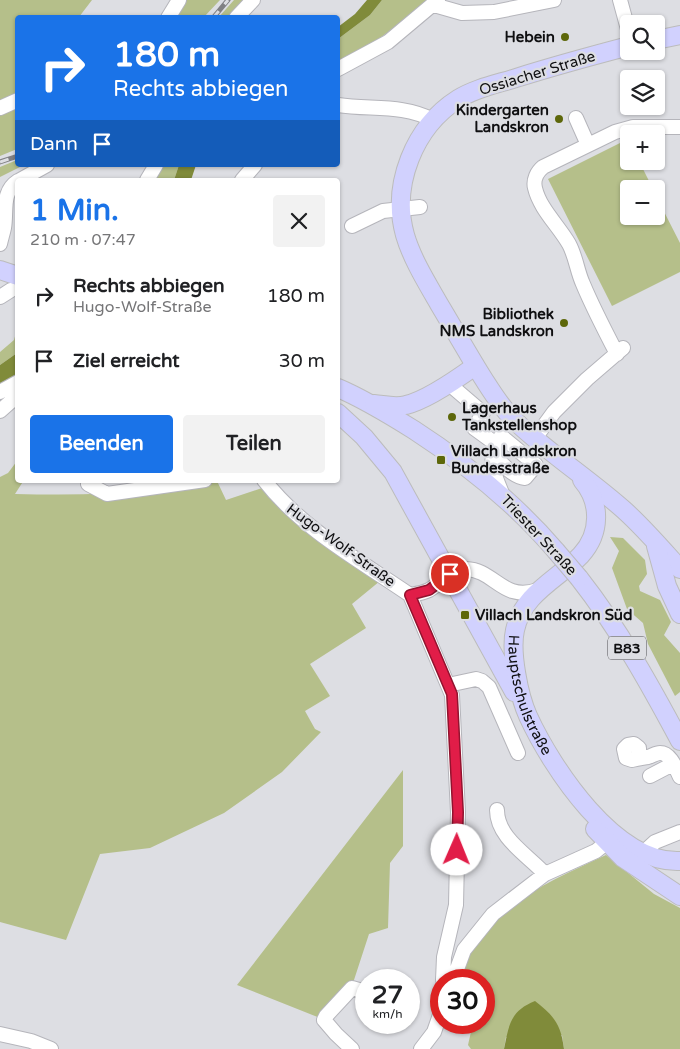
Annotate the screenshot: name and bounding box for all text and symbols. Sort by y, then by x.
map controls [620,15,665,225]
button: search [620,15,665,60]
place label: Hebein [505,28,555,46]
marker: Hebein [559,31,571,43]
text: 180 m [113,34,220,76]
icon: right [30,35,95,100]
street label: Ossiacher Straße [477,47,597,99]
button: layers [620,70,665,115]
text: Rechts abbiegen [113,76,288,102]
place label: Kindergarten Landskron [456,101,549,136]
marker: Kindergarten Landskron [553,113,565,125]
button: + [620,125,665,170]
icon: arrive [88,130,116,158]
text: Dann [30,133,78,155]
button: − [620,180,665,225]
text: 1 Min. [30,192,119,229]
button: close [273,195,325,247]
text: 210 m · 07:47 [30,230,136,250]
text: Rechts abbiegen [73,275,225,297]
icon: right [30,282,58,310]
text: 180 m [267,285,325,307]
text: Hugo-Wolf-Straße [73,297,212,317]
place label: Bibliothek NMS Landskron [440,305,554,340]
marker: Bibliothek NMS Landskron [558,317,570,329]
icon: arrive [30,347,58,375]
text: Ziel erreicht [73,350,180,372]
text: 30 m [279,350,325,372]
place label: Lagerhaus Tankstellenshop [461,399,577,435]
marker: Lagerhaus Tankstellenshop [446,411,458,423]
button: Beenden [30,415,173,473]
button: Teilen [183,415,325,473]
place label: Villach Landskron Bundesstraße [451,442,577,477]
marker: Villach Landskron Bundesstraße [435,454,447,466]
street label: Triester Straße [497,491,581,579]
street label: Hugo-Wolf-Straße [283,500,399,590]
pin [429,553,471,595]
icon: arrive [436,560,464,588]
place label: Villach Landskron Süd [475,606,632,624]
marker: Villach Landskron Süd [459,609,471,621]
street label: Hauptschulstraße [504,634,556,758]
road number: B83 [608,636,646,660]
position arrow [430,823,482,875]
speed limit sign: 30 [430,969,495,1034]
text: 27 [372,980,403,1010]
text: km/h [372,1007,403,1021]

